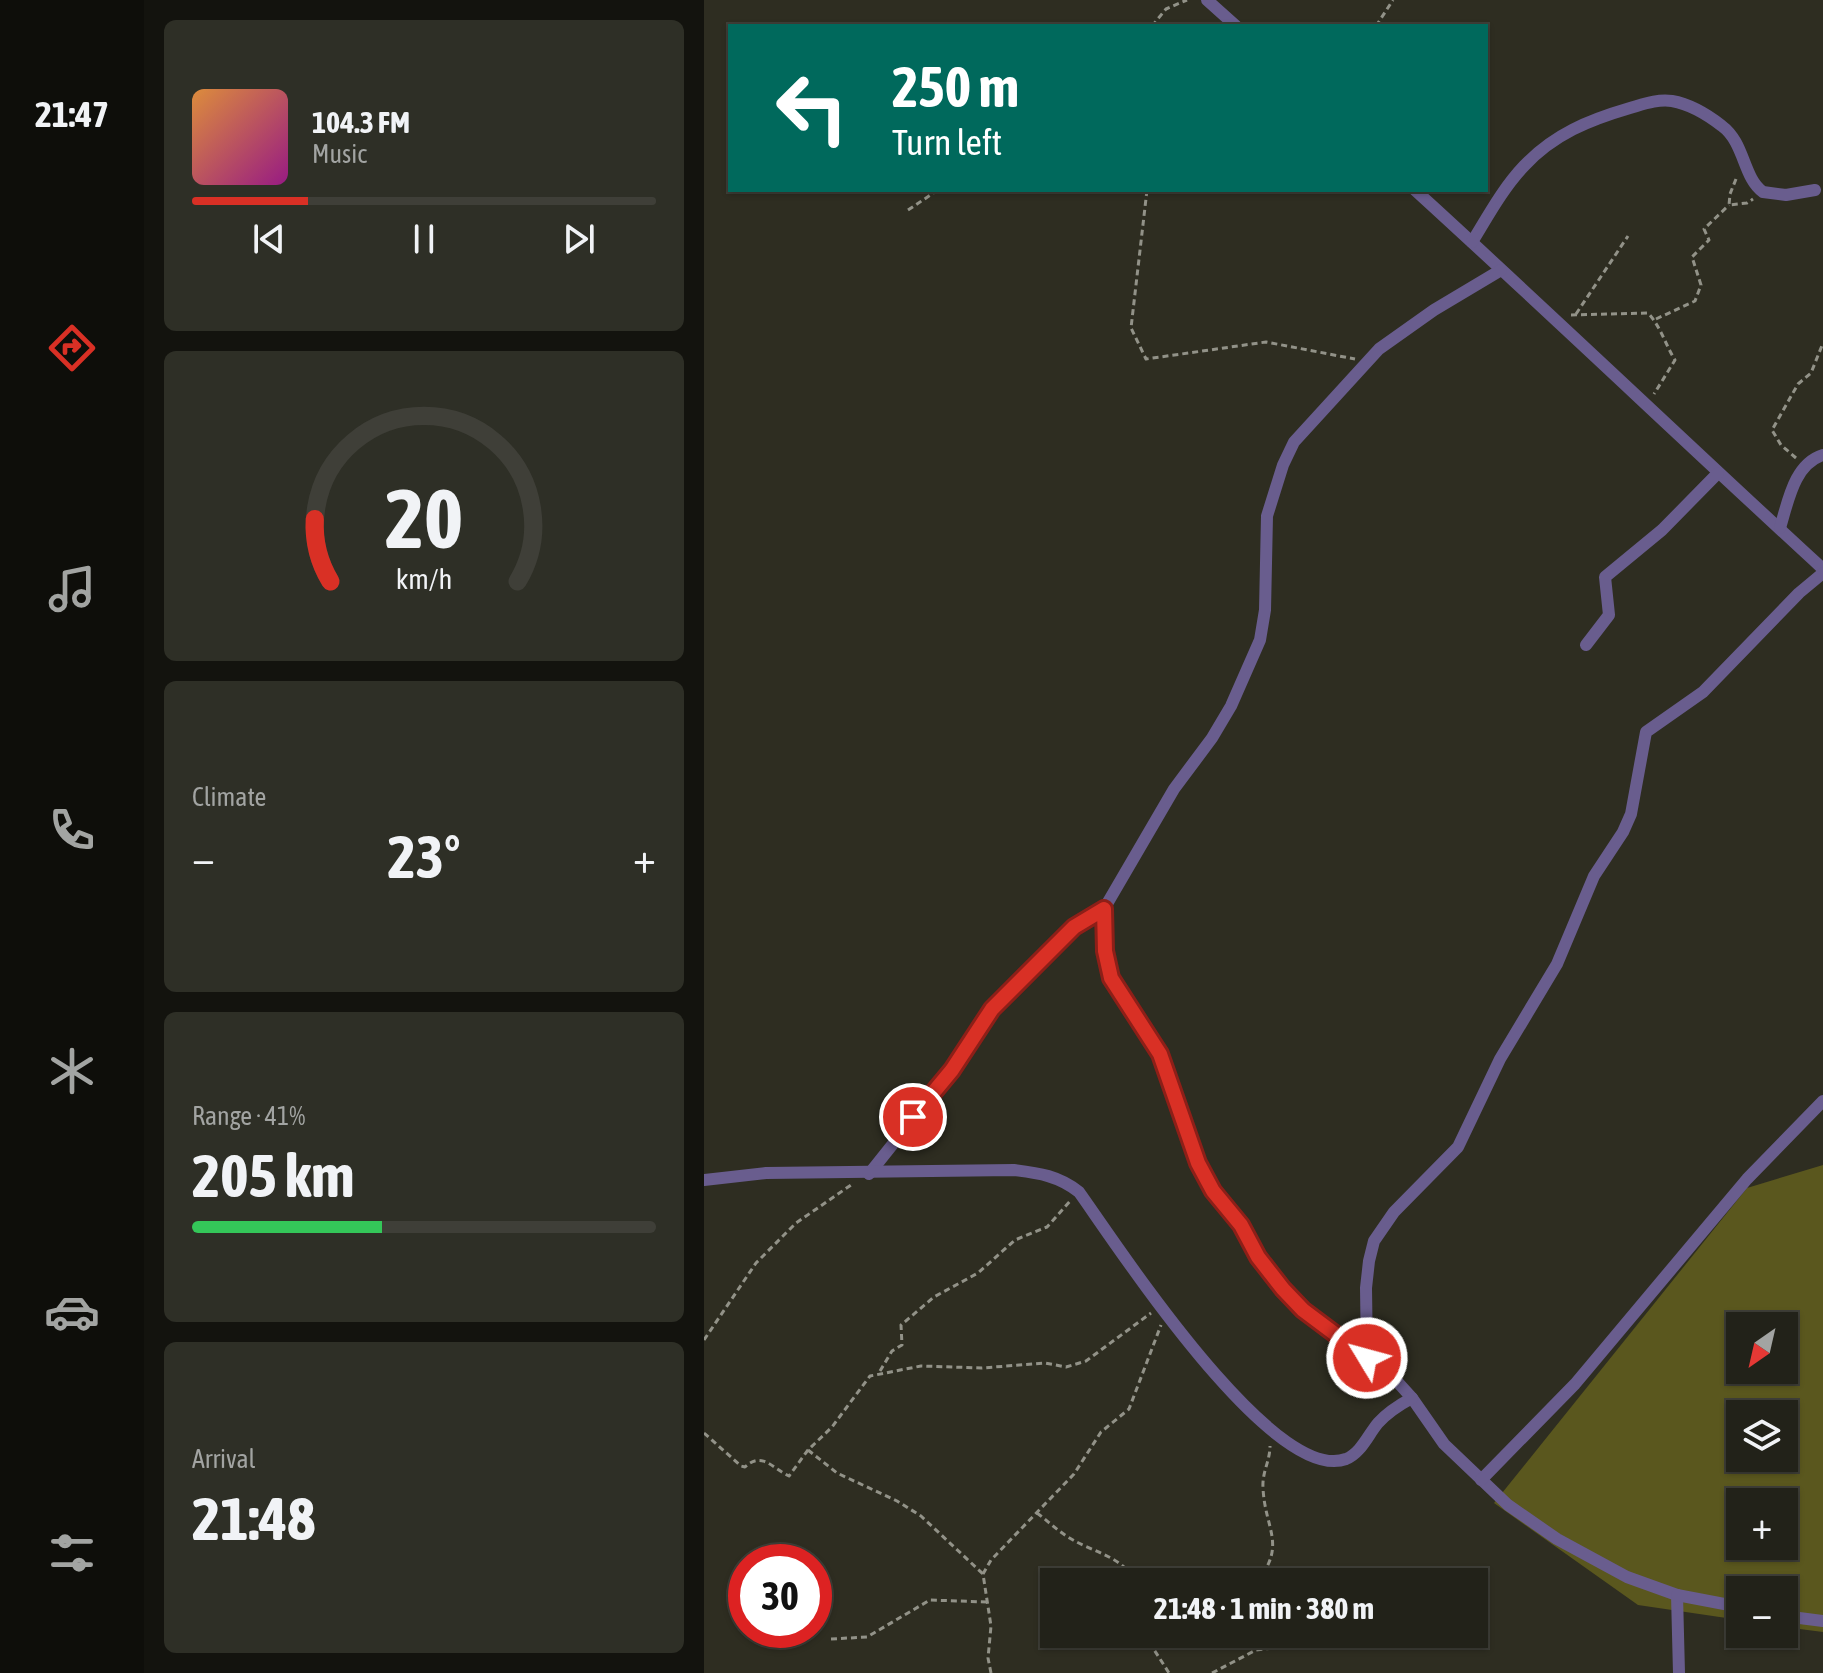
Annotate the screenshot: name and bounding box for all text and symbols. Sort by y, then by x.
text: 250 m [892,55,1019,119]
icon: left [760,56,864,160]
text: 21:47 [35,93,109,135]
text: 104.3 FM [312,105,410,139]
text: Turn left [892,121,1002,163]
text: Music [312,139,367,169]
icon: previous [247,217,291,261]
icon: pause [402,217,446,261]
icon: next [557,217,601,261]
icon: directions [44,320,100,376]
text: 20 [385,469,463,565]
icon: music [44,561,100,617]
text: km/h [396,562,452,595]
text: Climate [192,782,266,812]
icon: phone [44,802,100,858]
text: 23° [388,822,460,891]
text: − [192,832,215,882]
text: + [633,832,656,882]
icon: climate [44,1043,100,1099]
pin [879,1083,947,1151]
icon: arrive [891,1095,935,1139]
text: Range · 41% [192,1101,305,1131]
text: 205 km [192,1141,354,1210]
icon: car [44,1284,100,1340]
north arrow [1726,1312,1798,1384]
map controls [1726,1312,1798,1648]
position arrow [1325,1316,1409,1400]
button: layers [1726,1400,1798,1472]
text: Arrival [192,1444,256,1474]
text: 21:48 [192,1484,315,1553]
button: + [1726,1488,1798,1560]
icon: filters [44,1525,100,1581]
speed limit sign: 30 [728,1544,832,1648]
button: − [1726,1576,1798,1648]
text: 21:48 · 1 min · 380 m [1154,1591,1374,1625]

